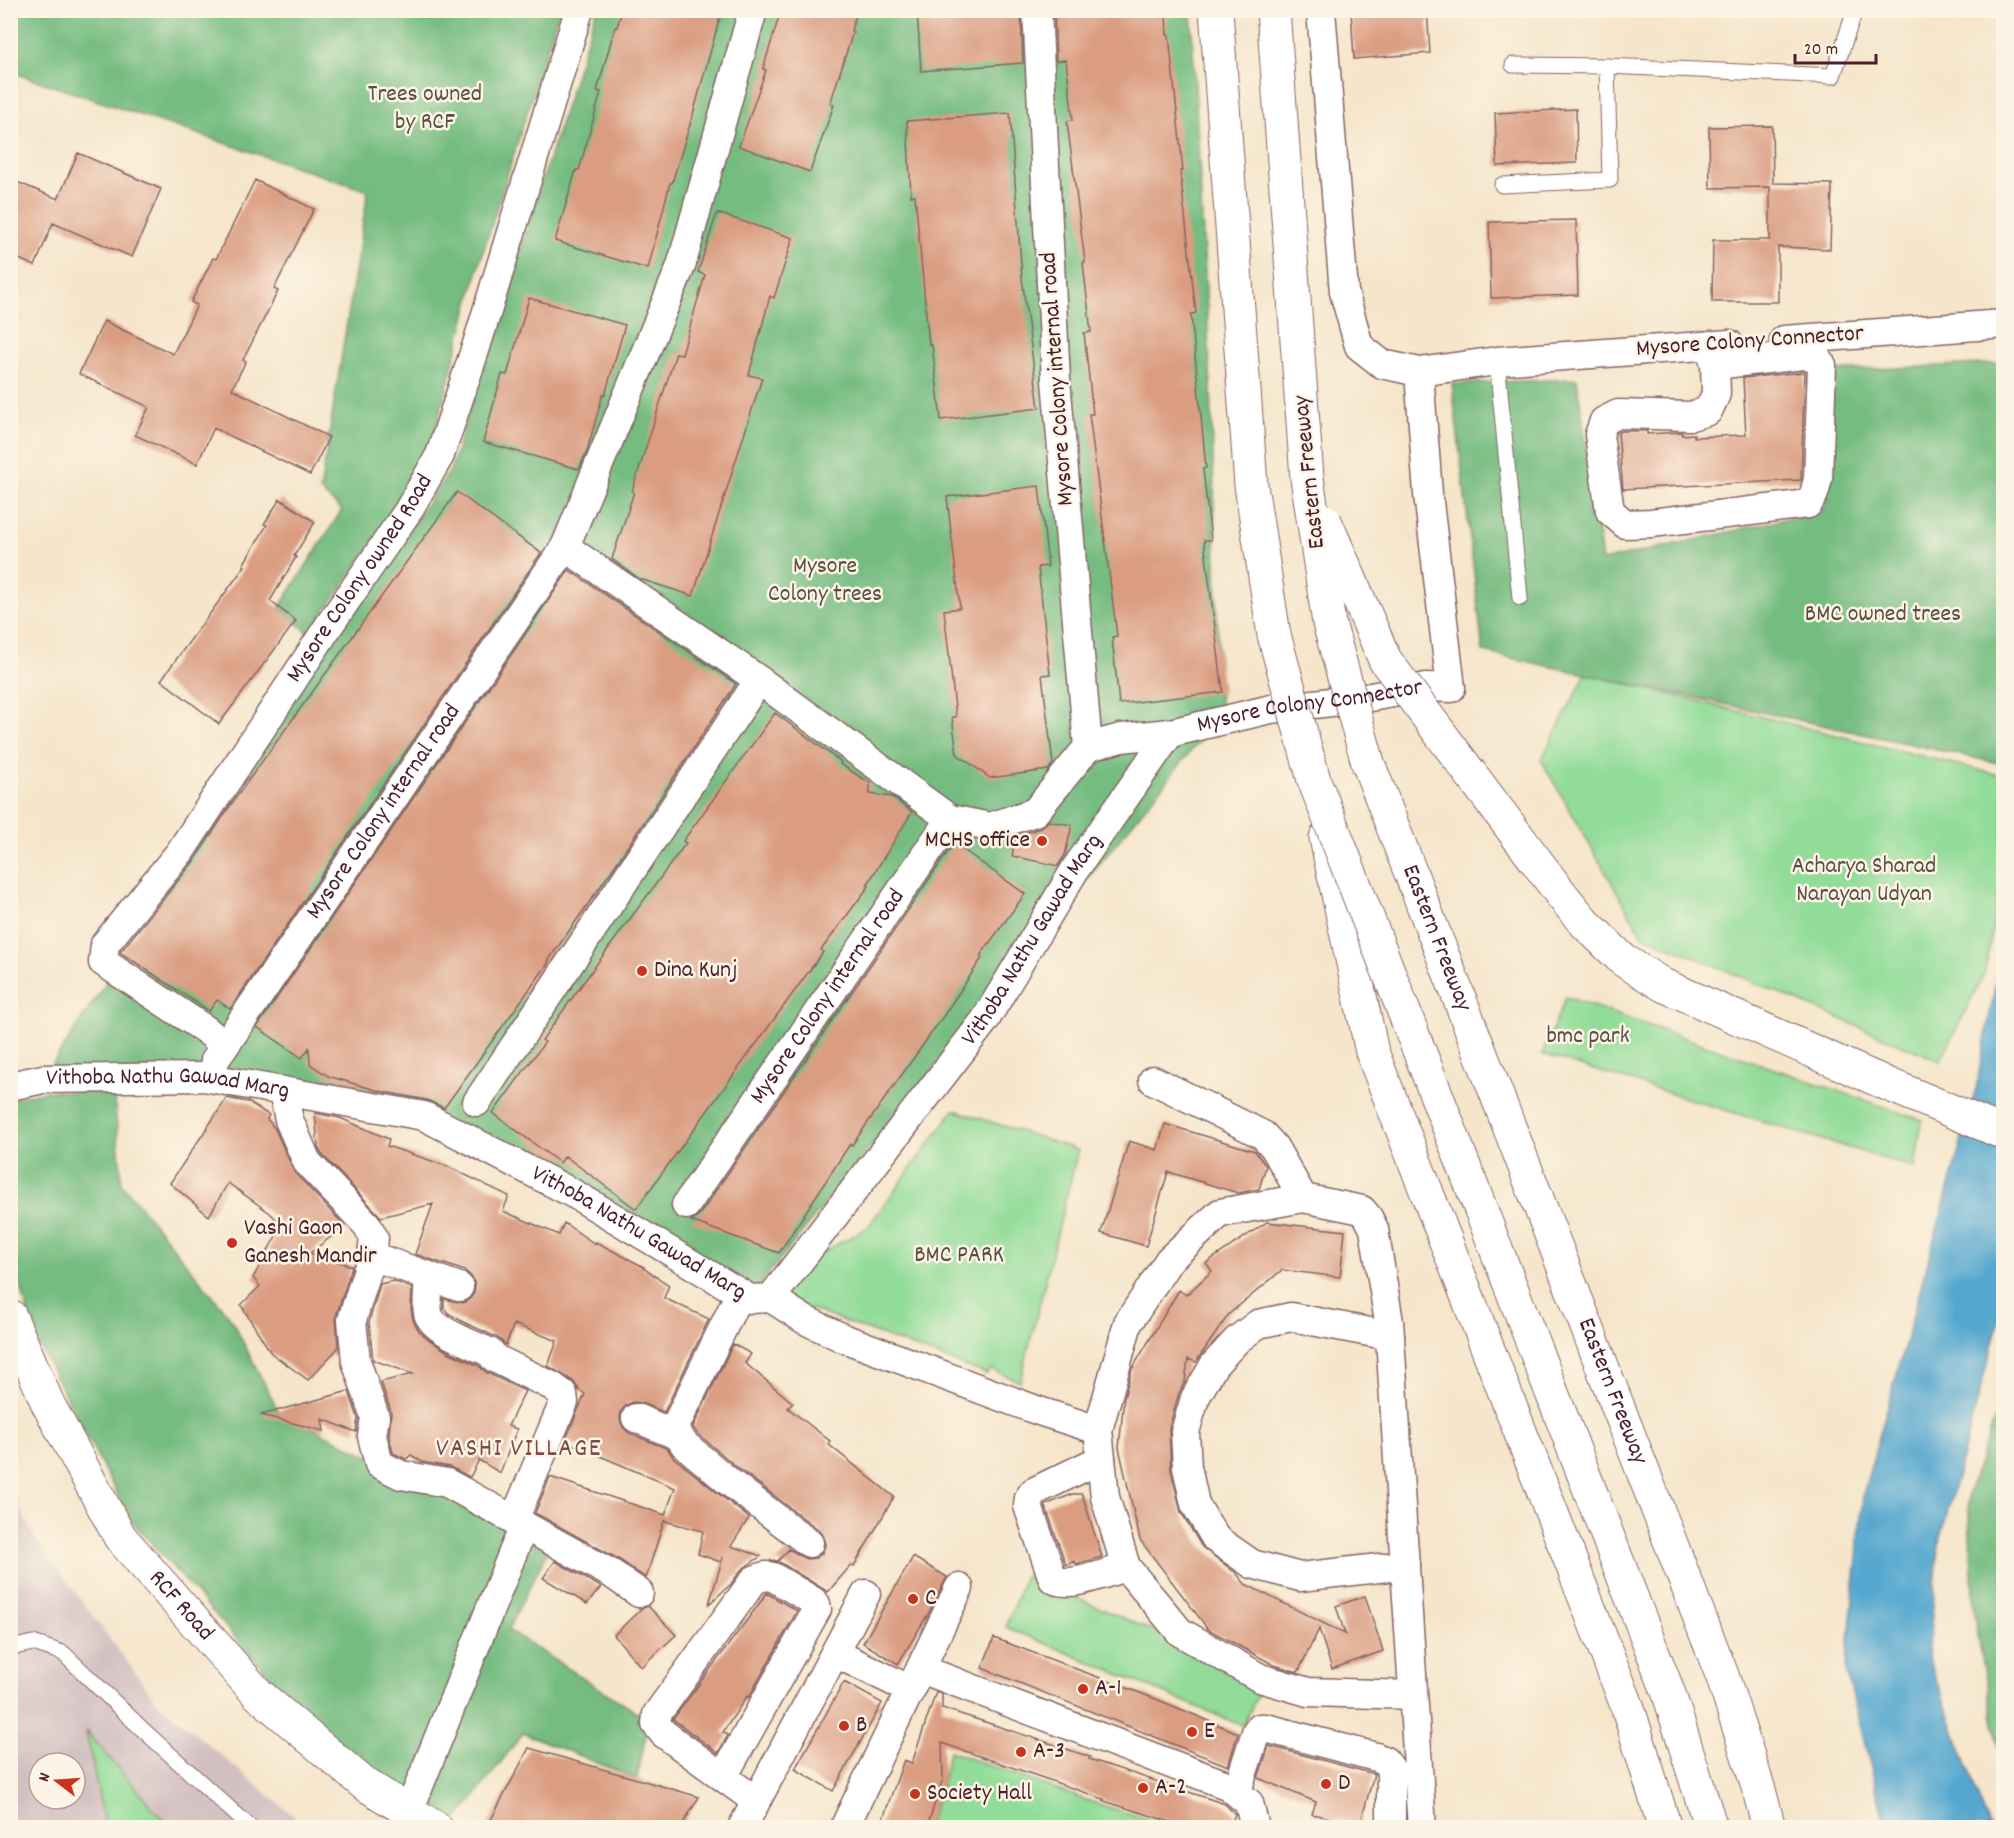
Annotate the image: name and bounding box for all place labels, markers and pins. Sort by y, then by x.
place label: MCHS office [925,824,1030,858]
marker: MCHS office [1035,834,1049,848]
place label: Dina Kunj [654,954,737,988]
marker: Dina Kunj [635,964,649,978]
place label: Vashi Gaon Ganesh Mandir [244,1212,377,1274]
marker: Vashi Gaon Ganesh Mandir [225,1236,239,1250]
place label: C [925,1582,937,1616]
marker: C [906,1592,920,1606]
place label: A-1 [1095,1672,1122,1706]
marker: A-1 [1076,1682,1090,1696]
place label: B [856,1709,867,1743]
place label: E [1204,1715,1215,1749]
marker: B [837,1719,851,1733]
marker: E [1185,1725,1199,1739]
place label: A-3 [1033,1735,1065,1769]
marker: A-3 [1014,1745,1028,1759]
place label: D [1338,1767,1350,1801]
place label: A-2 [1155,1771,1187,1805]
place label: Society Hall [927,1777,1032,1811]
marker: D [1319,1777,1333,1791]
marker: A-2 [1136,1781,1150,1795]
marker: Society Hall [908,1787,922,1801]

